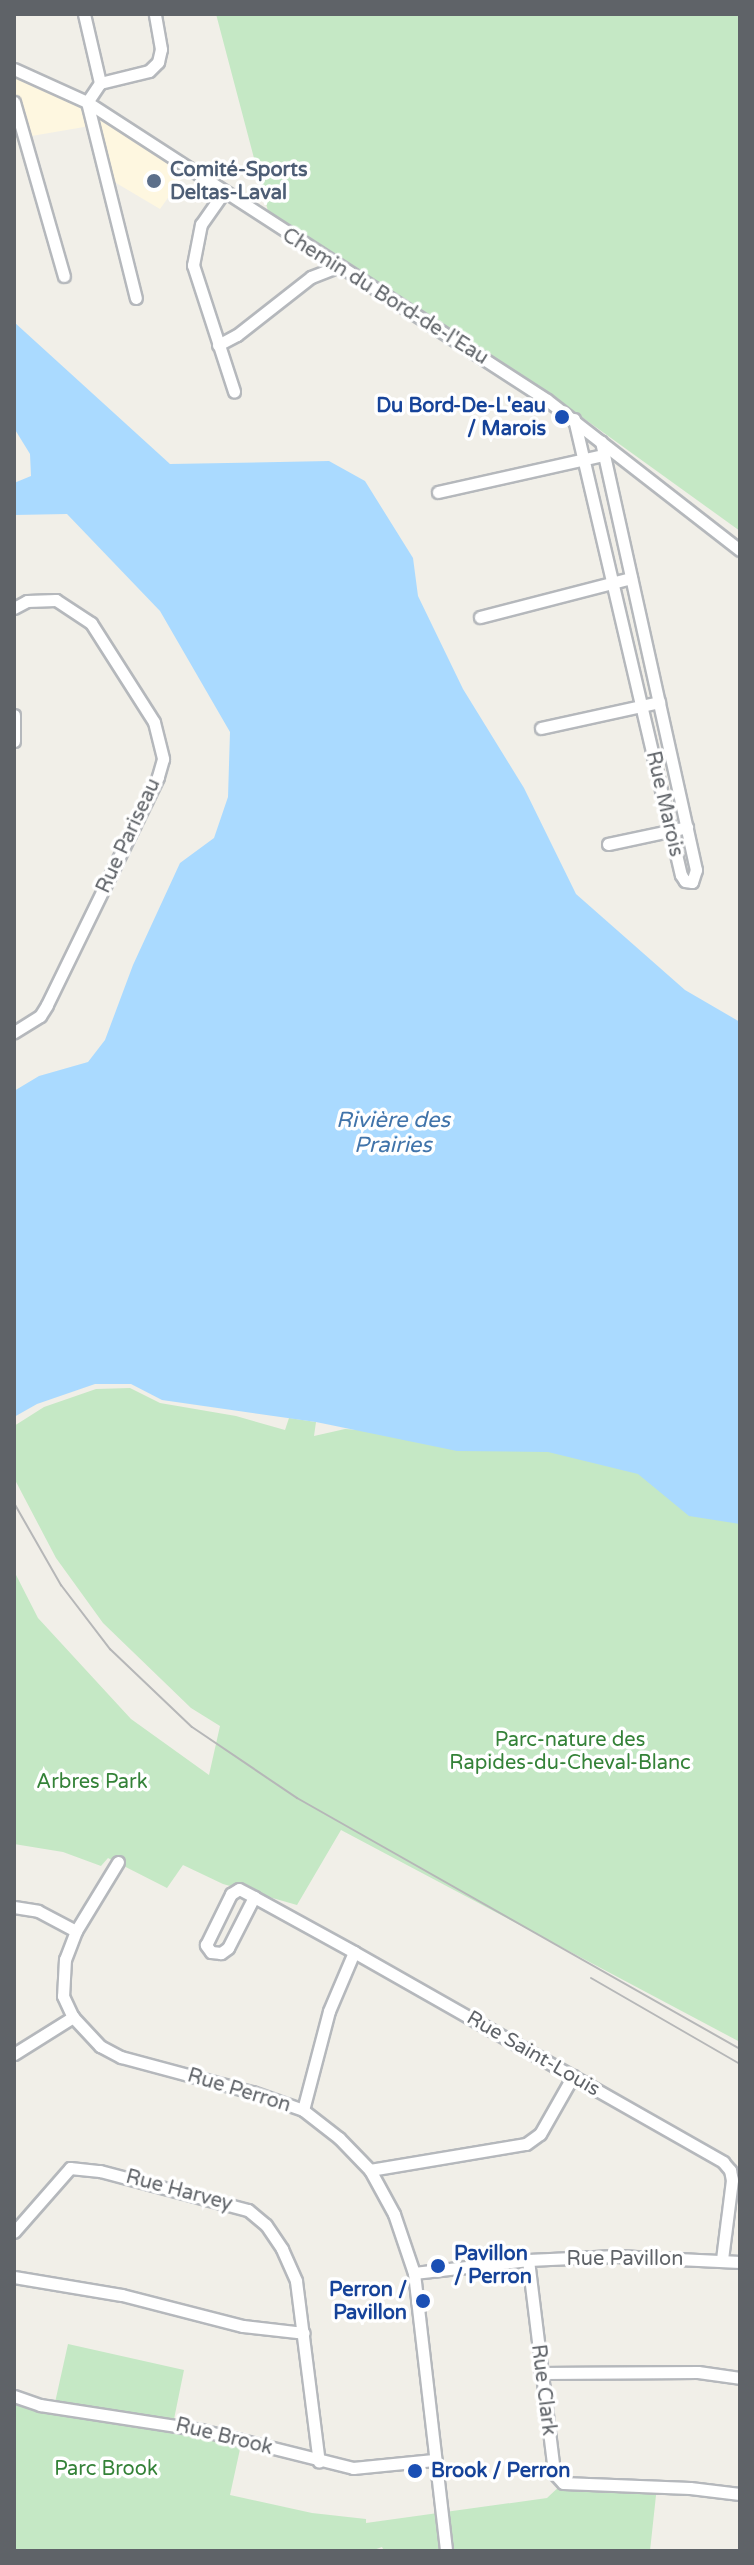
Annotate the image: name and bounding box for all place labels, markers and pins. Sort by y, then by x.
place label: Comité-Sports Deltas-Laval [170,158,308,205]
marker: Comité-Sports Deltas-Laval [145,172,163,190]
place label: Du Bord-De-L'eau / Marois [376,394,546,441]
marker: Du Bord-De-L'eau / Marois [553,408,571,426]
place label: Pavillon / Perron [454,2242,532,2289]
marker: Pavillon / Perron [429,2257,447,2275]
place label: Perron / Pavillon [329,2278,407,2325]
marker: Perron / Pavillon [414,2292,432,2310]
place label: Brook / Perron [431,2459,570,2483]
marker: Brook / Perron [406,2462,424,2480]

